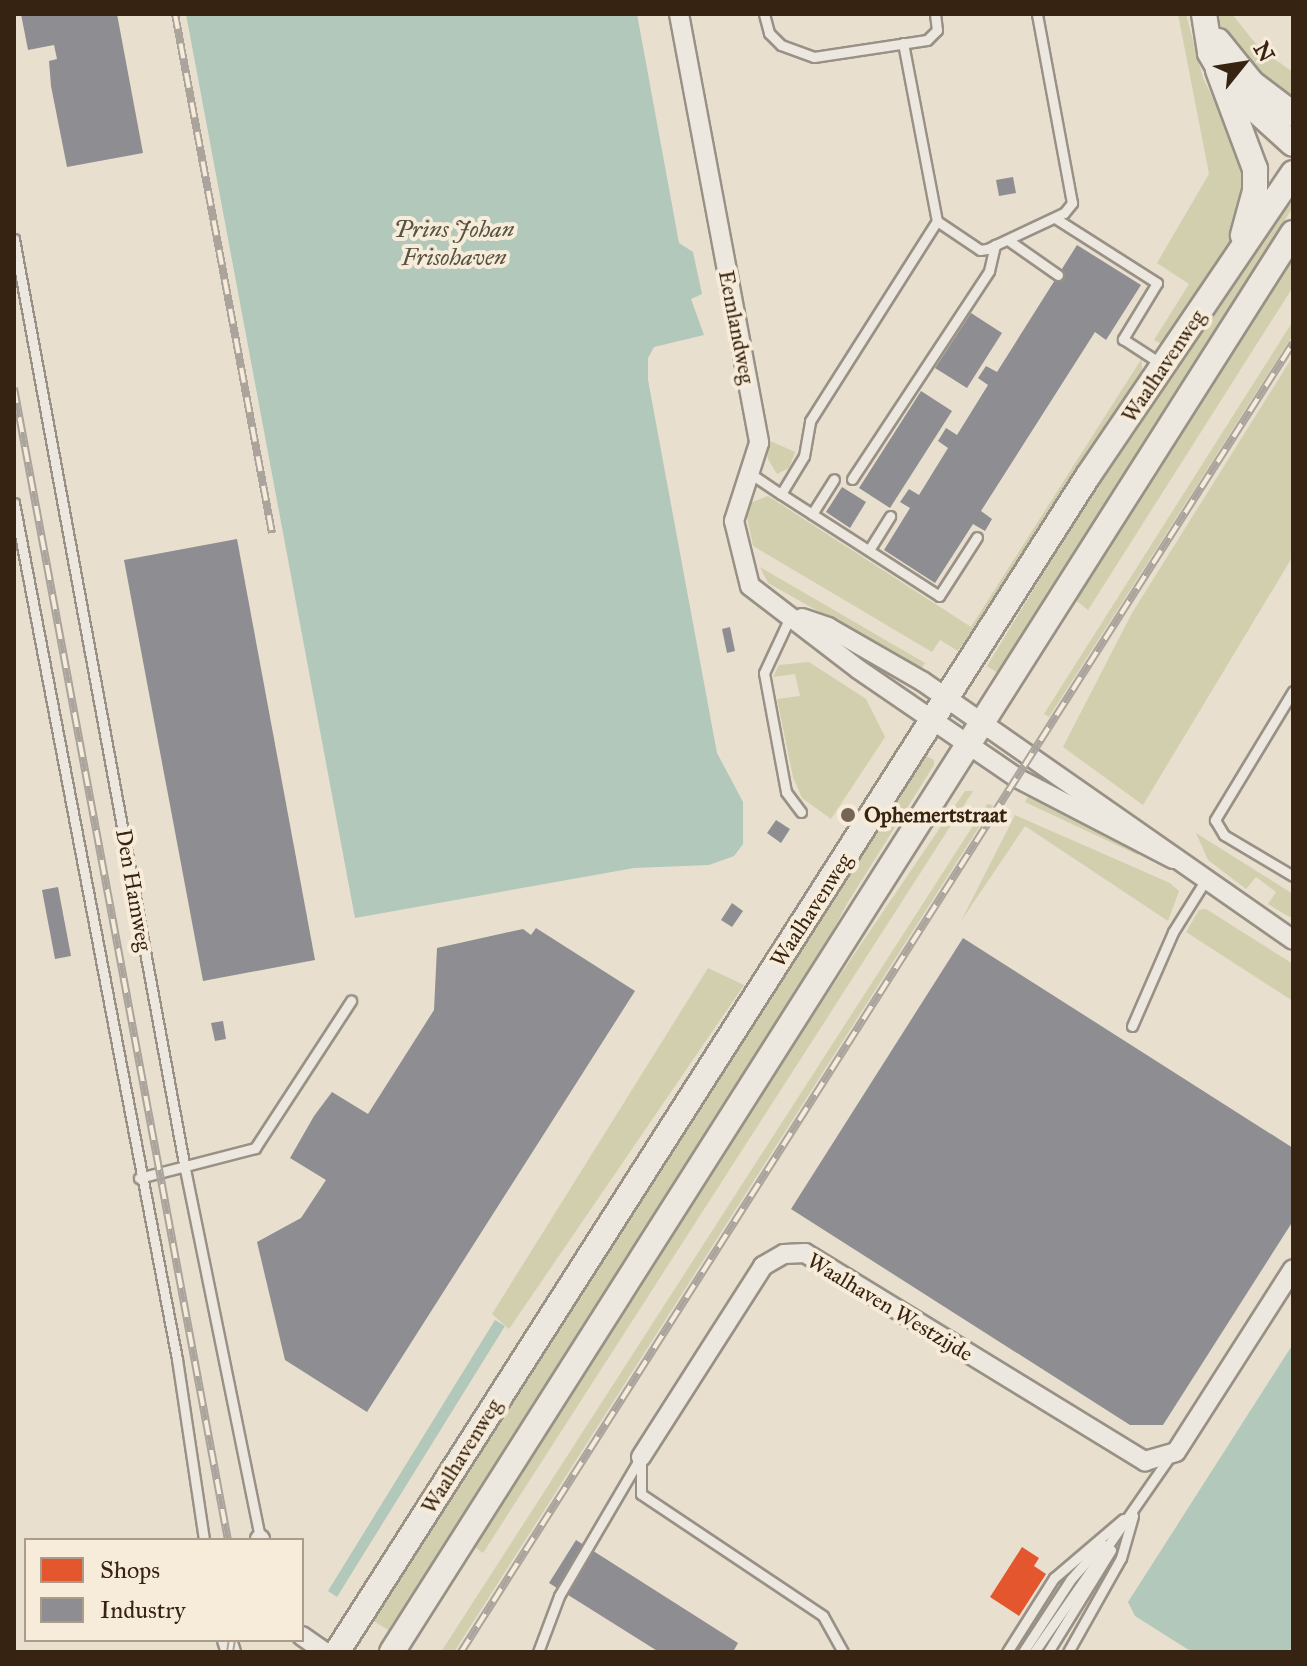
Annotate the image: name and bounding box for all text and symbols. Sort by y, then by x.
north arrow [1203,24,1283,104]
text: N [1248,37,1281,67]
water label: Prins Johan Frisohaven [394,216,514,272]
street label: Eemlandweg [713,268,761,386]
street label: Waalhavenweg [1116,305,1210,427]
place label: Ophemertstraat [864,802,1007,828]
marker: Ophemertstraat [839,806,857,824]
street label: Den Hamweg [110,827,158,953]
street label: Waalhavenweg [764,848,858,972]
street label: Waalhaven Westzijde [802,1247,978,1367]
street label: Waalhavenweg [415,1394,507,1518]
legend [24,1538,304,1642]
text: Shops [100,1555,160,1585]
text: Industry [100,1595,186,1625]

